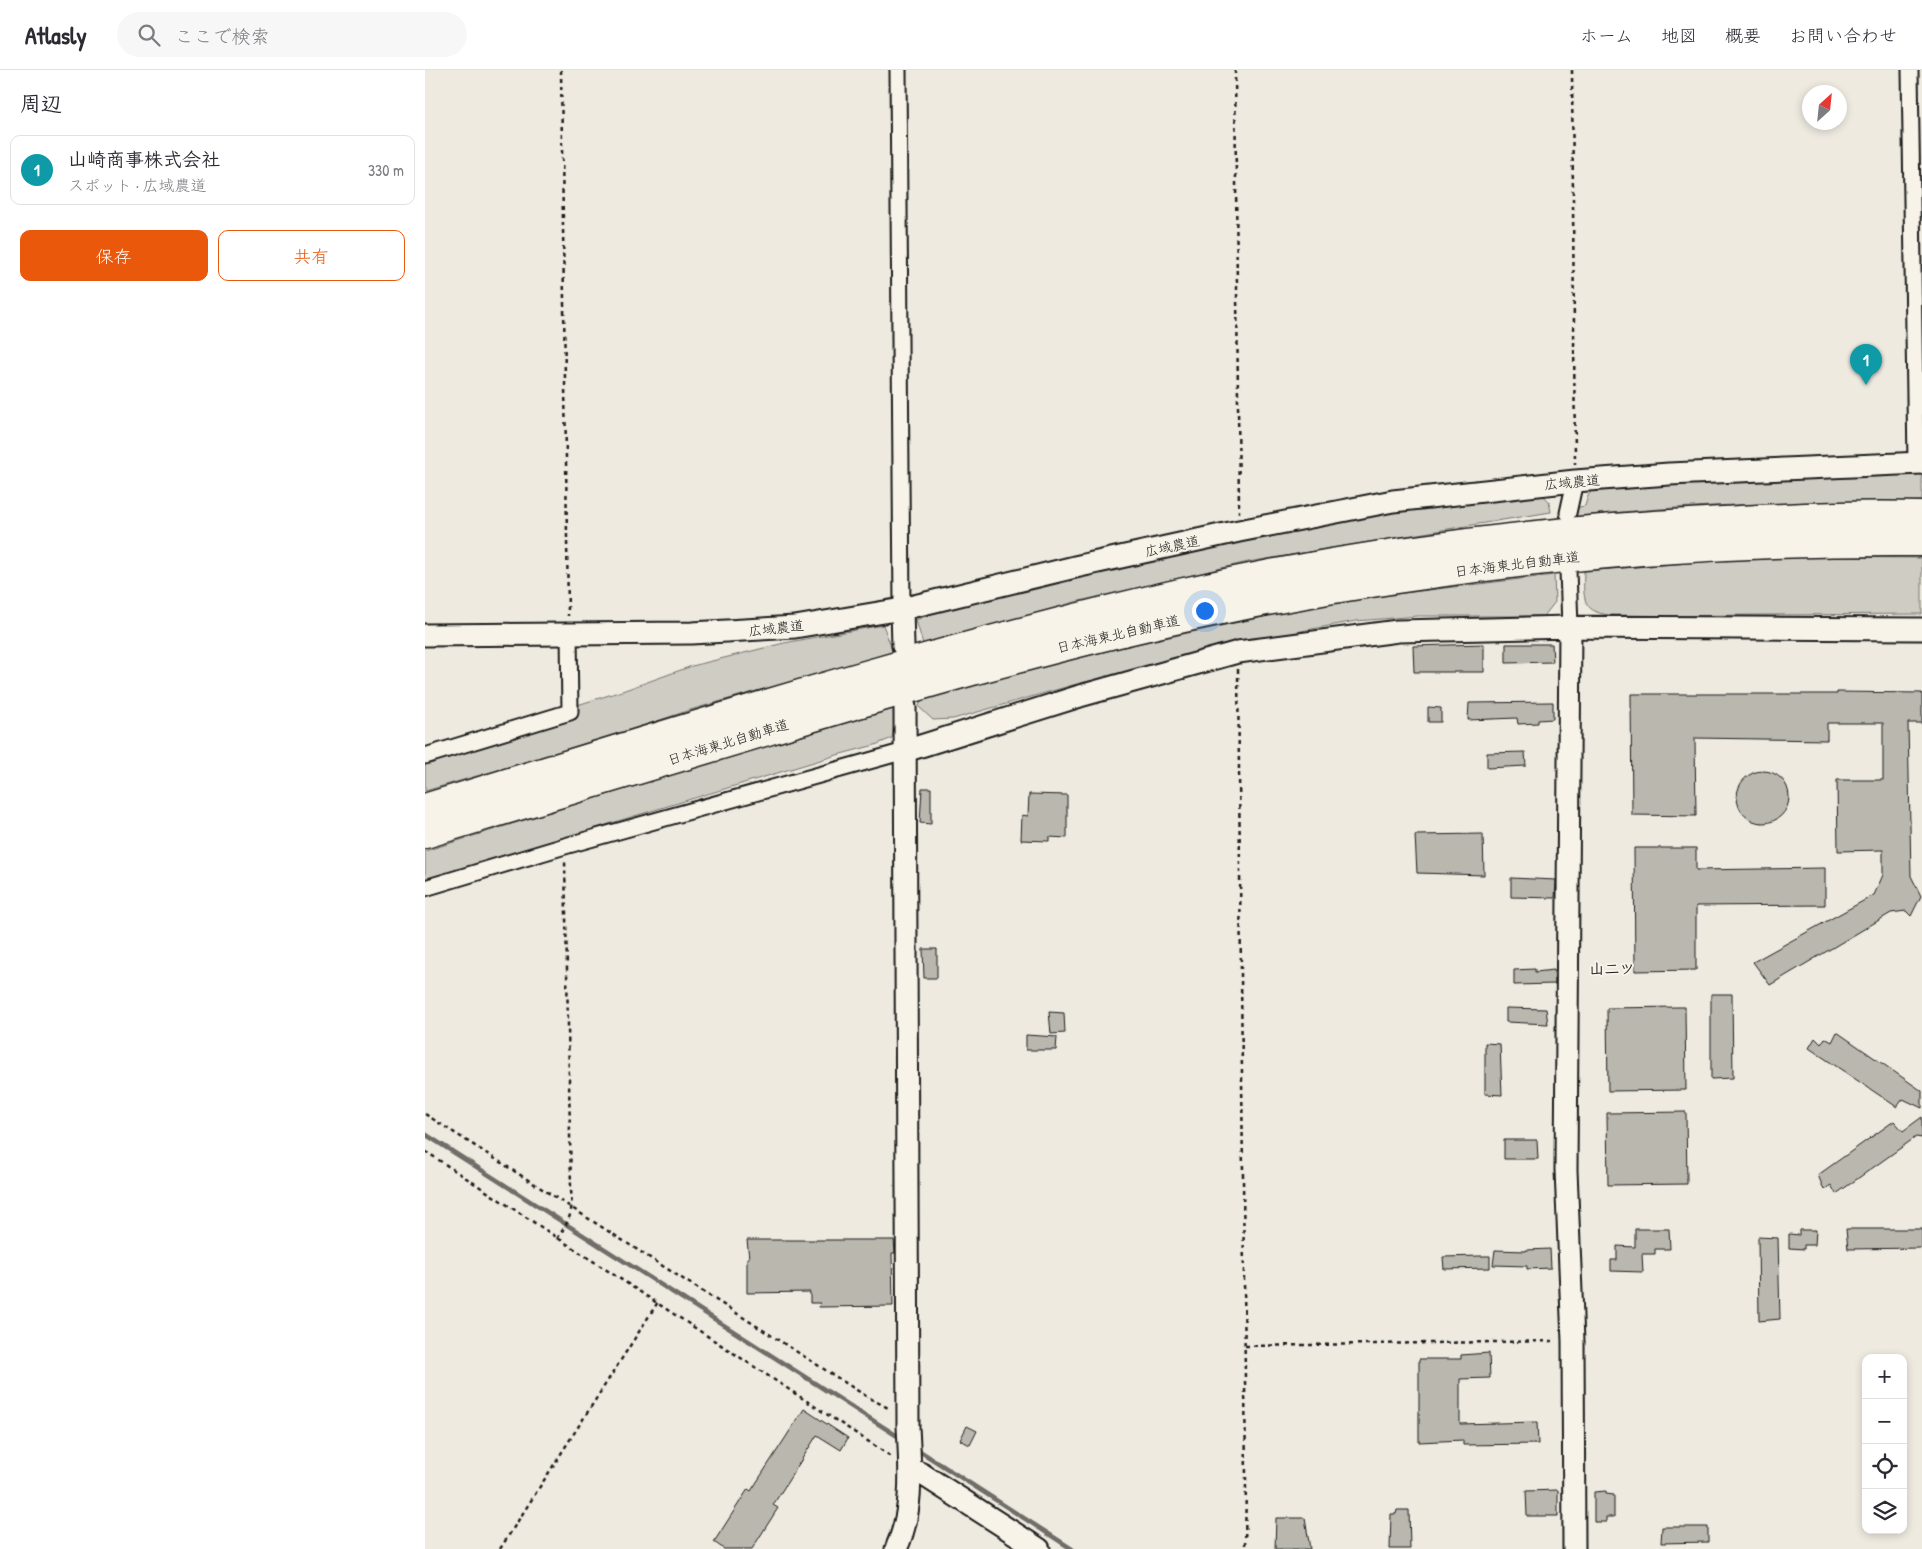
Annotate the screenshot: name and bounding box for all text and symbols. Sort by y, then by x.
search box [117,12,467,57]
text: Atlasly [25,19,87,51]
icon: search [135,21,163,49]
text: ここで検索 [175,23,270,49]
text: ホーム [1580,23,1633,48]
text: 地図 [1661,23,1697,48]
text: 概要 [1725,23,1761,48]
text: お問い合わせ [1789,23,1897,48]
north arrow [1802,85,1847,130]
text: 周辺 [20,89,62,118]
text: 山崎商事株式会社 [68,146,220,172]
text: 1 [34,159,40,181]
text: 330 m [368,159,404,181]
text: スポット · 広域農道 [68,174,207,196]
button: 保存 [20,230,208,281]
button: 共有 [218,230,405,281]
pin: 1 [1850,344,1882,385]
street label: 広域農道 [1543,470,1601,493]
street label: 広域農道 [1143,530,1201,561]
street label: 日本海東北自動車道 [1453,546,1581,581]
your location [1192,598,1218,624]
street label: 日本海東北自動車道 [1054,610,1181,657]
street label: 広域農道 [747,615,805,640]
street label: 日本海東北自動車道 [665,714,791,769]
district label: 山二ツ [1589,958,1635,979]
map controls [1862,1354,1907,1534]
button: + [1862,1354,1907,1399]
button: − [1862,1399,1907,1444]
button: locate [1862,1444,1907,1489]
button: layers [1862,1489,1907,1534]

